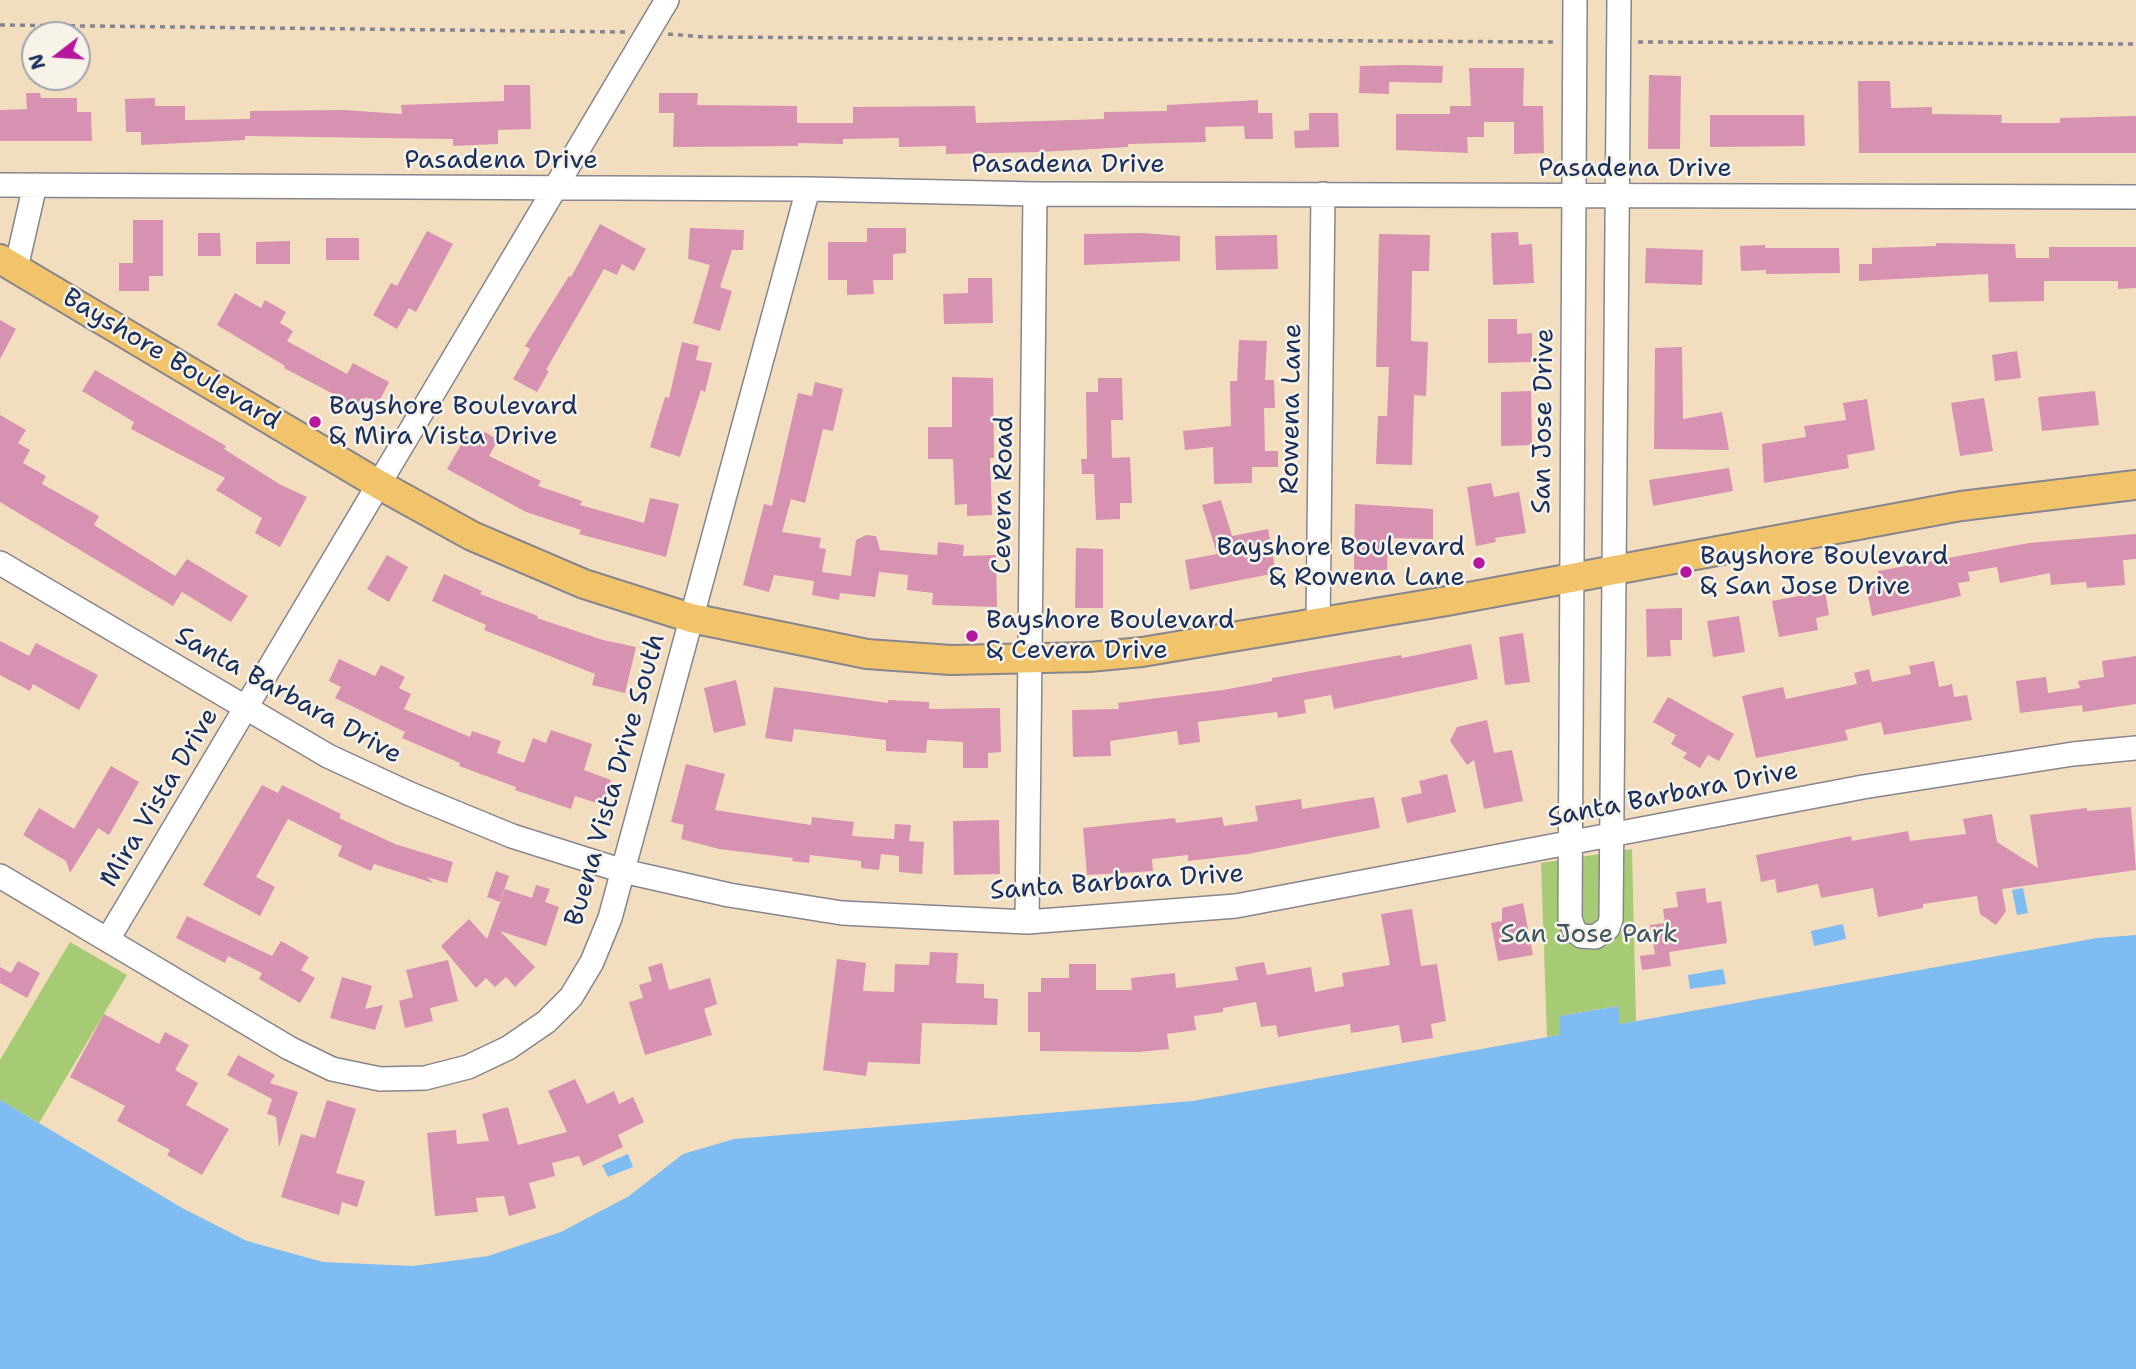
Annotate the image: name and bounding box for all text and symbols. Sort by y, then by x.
north arrow [21,21,91,91]
text: N [23,51,52,73]
street label: Pasadena Drive [404,145,598,177]
street label: Pasadena Drive [971,149,1165,181]
street label: Pasadena Drive [1538,153,1732,185]
street label: Bayshore Boulevard [56,283,286,437]
street label: Rowena Lane [1275,323,1309,495]
street label: San Jose Drive [1527,328,1561,514]
place label: Bayshore Boulevard & Mira Vista Drive [329,391,578,452]
marker: Bayshore Boulevard & Mira Vista Drive [307,414,323,430]
street label: Cevera Road [987,416,1021,574]
place label: Bayshore Boulevard & Rowena Lane [1216,532,1465,594]
place label: Bayshore Boulevard & San Jose Drive [1700,541,1949,602]
marker: Bayshore Boulevard & Rowena Lane [1471,555,1487,571]
marker: Bayshore Boulevard & San Jose Drive [1678,564,1694,580]
place label: Bayshore Boulevard & Cevera Drive [986,605,1235,666]
street label: Santa Barbara Drive [169,621,407,771]
marker: Bayshore Boulevard & Cevera Drive [964,628,980,644]
street label: Buena Vista Drive South [559,630,673,930]
street label: Mira Vista Drive [94,703,226,893]
street label: Santa Barbara Drive [1545,755,1801,835]
street label: Santa Barbara Drive [989,859,1245,907]
park label: San Jose Park [1500,919,1678,951]

